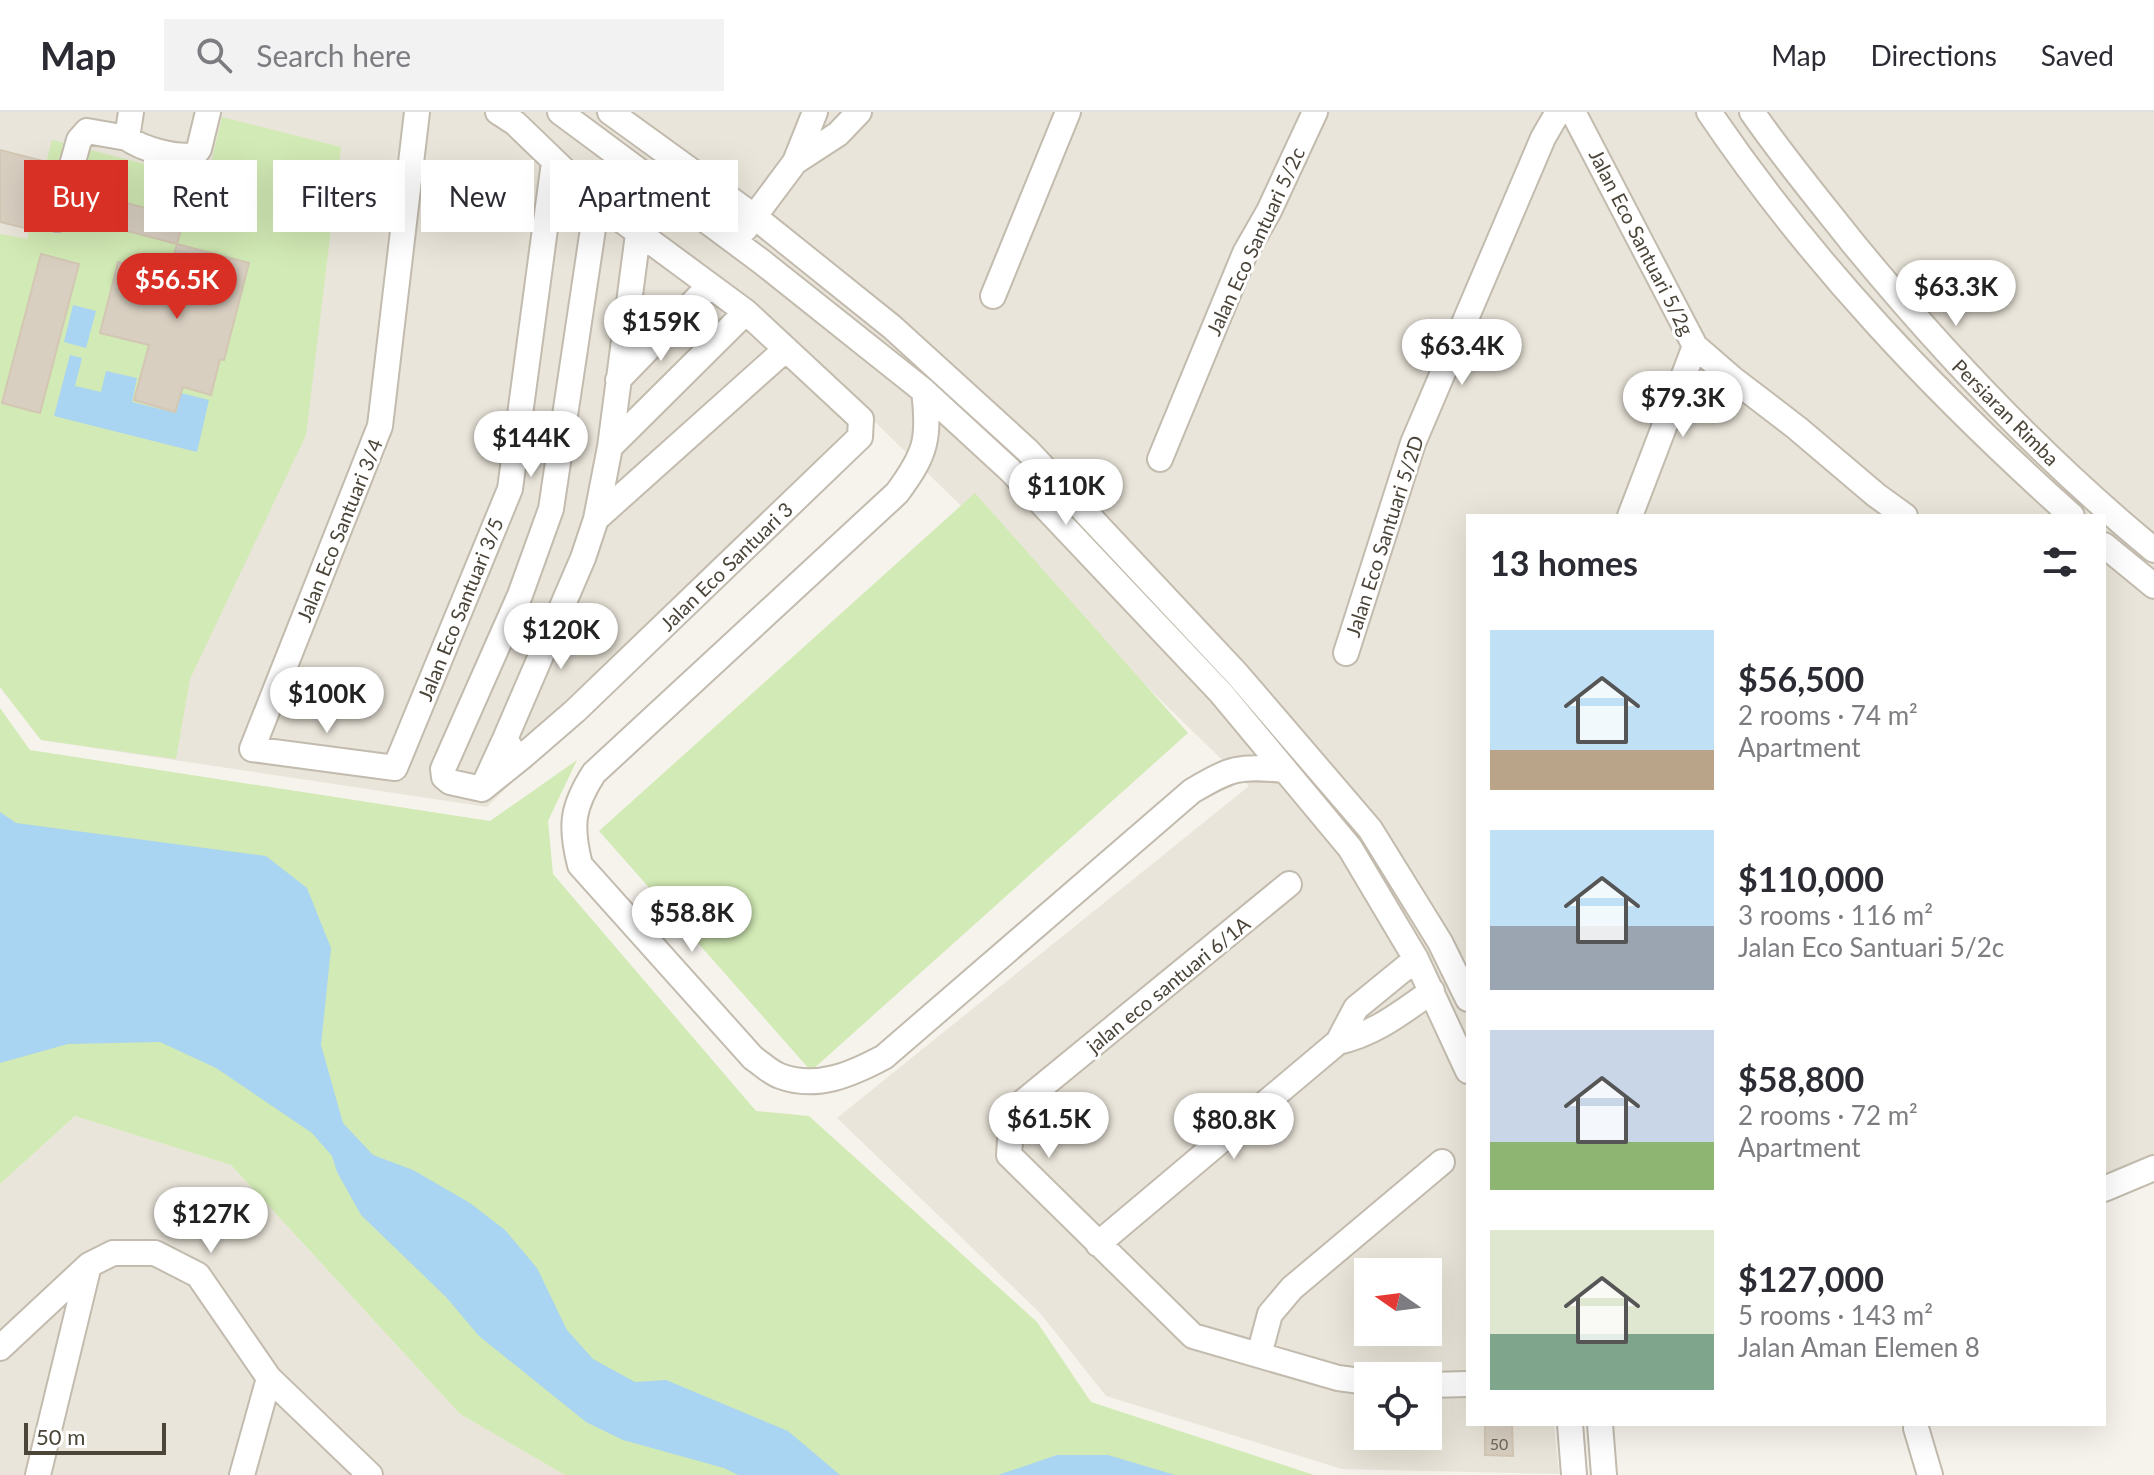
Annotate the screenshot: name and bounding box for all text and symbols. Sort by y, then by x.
search box [164,19,724,91]
text: Map [40,32,116,78]
icon: search [192,33,236,77]
text: Search here [256,37,411,73]
text: Map [1771,38,1826,72]
text: Directions [1870,38,1997,72]
text: Saved [2041,38,2114,72]
street label: Jalan Eco Santuari 5/2c [1201,143,1309,339]
street label: Jalan Eco Santuari 5/2g [1585,145,1699,339]
chip: Buy [24,160,128,232]
chip: Rent [144,160,257,232]
chip: Filters [273,160,405,232]
chip: New [421,160,534,232]
chip: Apartment [550,160,738,232]
pin: $56.5K [112,253,242,321]
pin: $63.3K [1891,260,2021,328]
text: $56.5K [135,263,219,295]
text: $63.3K [1914,270,1998,302]
pin: $159K [605,295,717,363]
text: $159K [622,305,700,337]
pin: $63.4K [1397,319,1527,387]
text: $63.4K [1420,329,1504,361]
street label: Persiaran Rimba [1948,354,2064,470]
pin: $79.3K [1618,371,1748,439]
text: $79.3K [1641,381,1725,413]
pin: $144K [475,411,587,479]
text: $144K [492,421,570,453]
street label: Jalan Eco Santuari 5/2D [1340,432,1428,640]
street label: Jalan Eco Santuari 3/4 [291,435,387,625]
pin: $110K [1010,459,1122,527]
text: $110K [1027,469,1105,501]
street label: Jalan Eco Santuari 3 [655,497,797,635]
street label: Jalan Eco Santuari 3/5 [412,514,508,704]
icon: filters [2038,540,2082,584]
text: 13 homes [1490,542,1638,583]
pin: $120K [505,603,617,671]
text: $120K [522,613,600,645]
text: $56,500 [1738,658,1864,699]
icon: home [1554,662,1650,758]
pin: $100K [271,667,383,735]
text: $100K [288,677,366,709]
text: 2 rooms · 74 m² [1738,699,1918,731]
text: Apartment [1738,731,1861,763]
text: $110,000 [1738,858,1884,899]
icon: home [1554,862,1650,958]
pin: $58.8K [627,886,757,954]
text: $58.8K [650,896,734,928]
text: 3 rooms · 116 m² [1738,899,1933,931]
street label: jalan eco santuari 6/1A [1081,911,1255,1058]
text: Jalan Eco Santuari 5/2c [1738,931,2004,963]
text: $58,800 [1738,1058,1864,1099]
icon: home [1554,1062,1650,1158]
pin: $61.5K [984,1092,1114,1160]
pin: $80.8K [1169,1093,1299,1161]
text: 2 rooms · 72 m² [1738,1099,1918,1131]
text: $61.5K [1007,1102,1091,1134]
text: $80.8K [1192,1103,1276,1135]
text: Apartment [1738,1131,1861,1163]
pin: $127K [155,1187,267,1255]
text: $127K [172,1197,250,1229]
north arrow [1354,1258,1442,1346]
map controls [1354,1258,1442,1450]
text: $127,000 [1738,1258,1884,1299]
icon: home [1554,1262,1650,1358]
text: 5 rooms · 143 m² [1738,1299,1933,1331]
text: Jalan Aman Elemen 8 [1738,1331,1980,1363]
button: locate [1354,1362,1442,1450]
scale bar [24,1419,166,1455]
text: 50 m [36,1423,85,1450]
house number: 50 [1490,1434,1508,1453]

